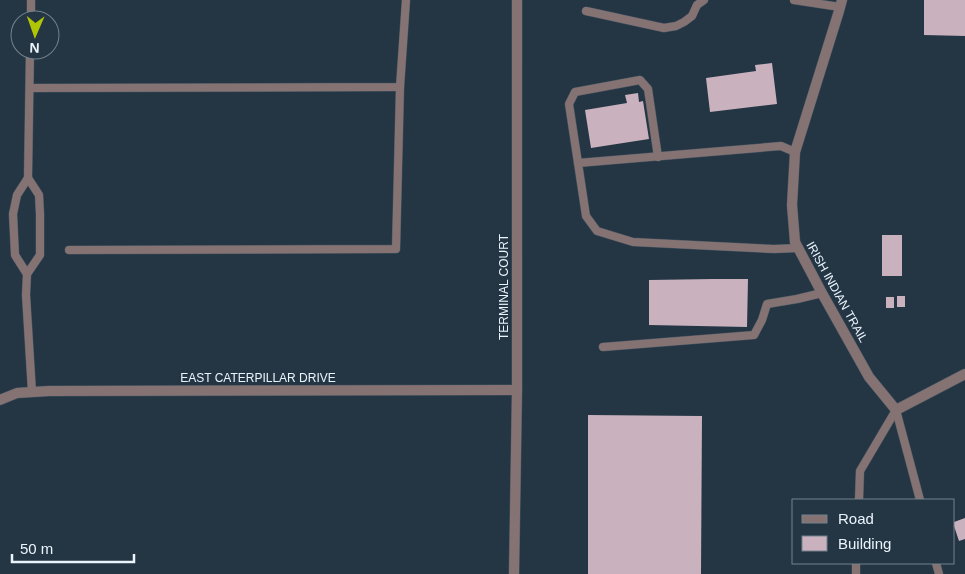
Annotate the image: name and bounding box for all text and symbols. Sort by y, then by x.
north arrow [10,10,60,60]
text: N [29,40,40,56]
street label: TERMINAL COURT [497,233,511,340]
street label: IRISH INDIAN TRAIL [803,239,871,345]
street label: EAST CATERPILLAR DRIVE [180,371,336,385]
legend [792,499,955,564]
text: Road [838,510,874,527]
scale bar [12,532,135,564]
text: Building [838,535,891,552]
text: 50 m [20,540,53,557]

